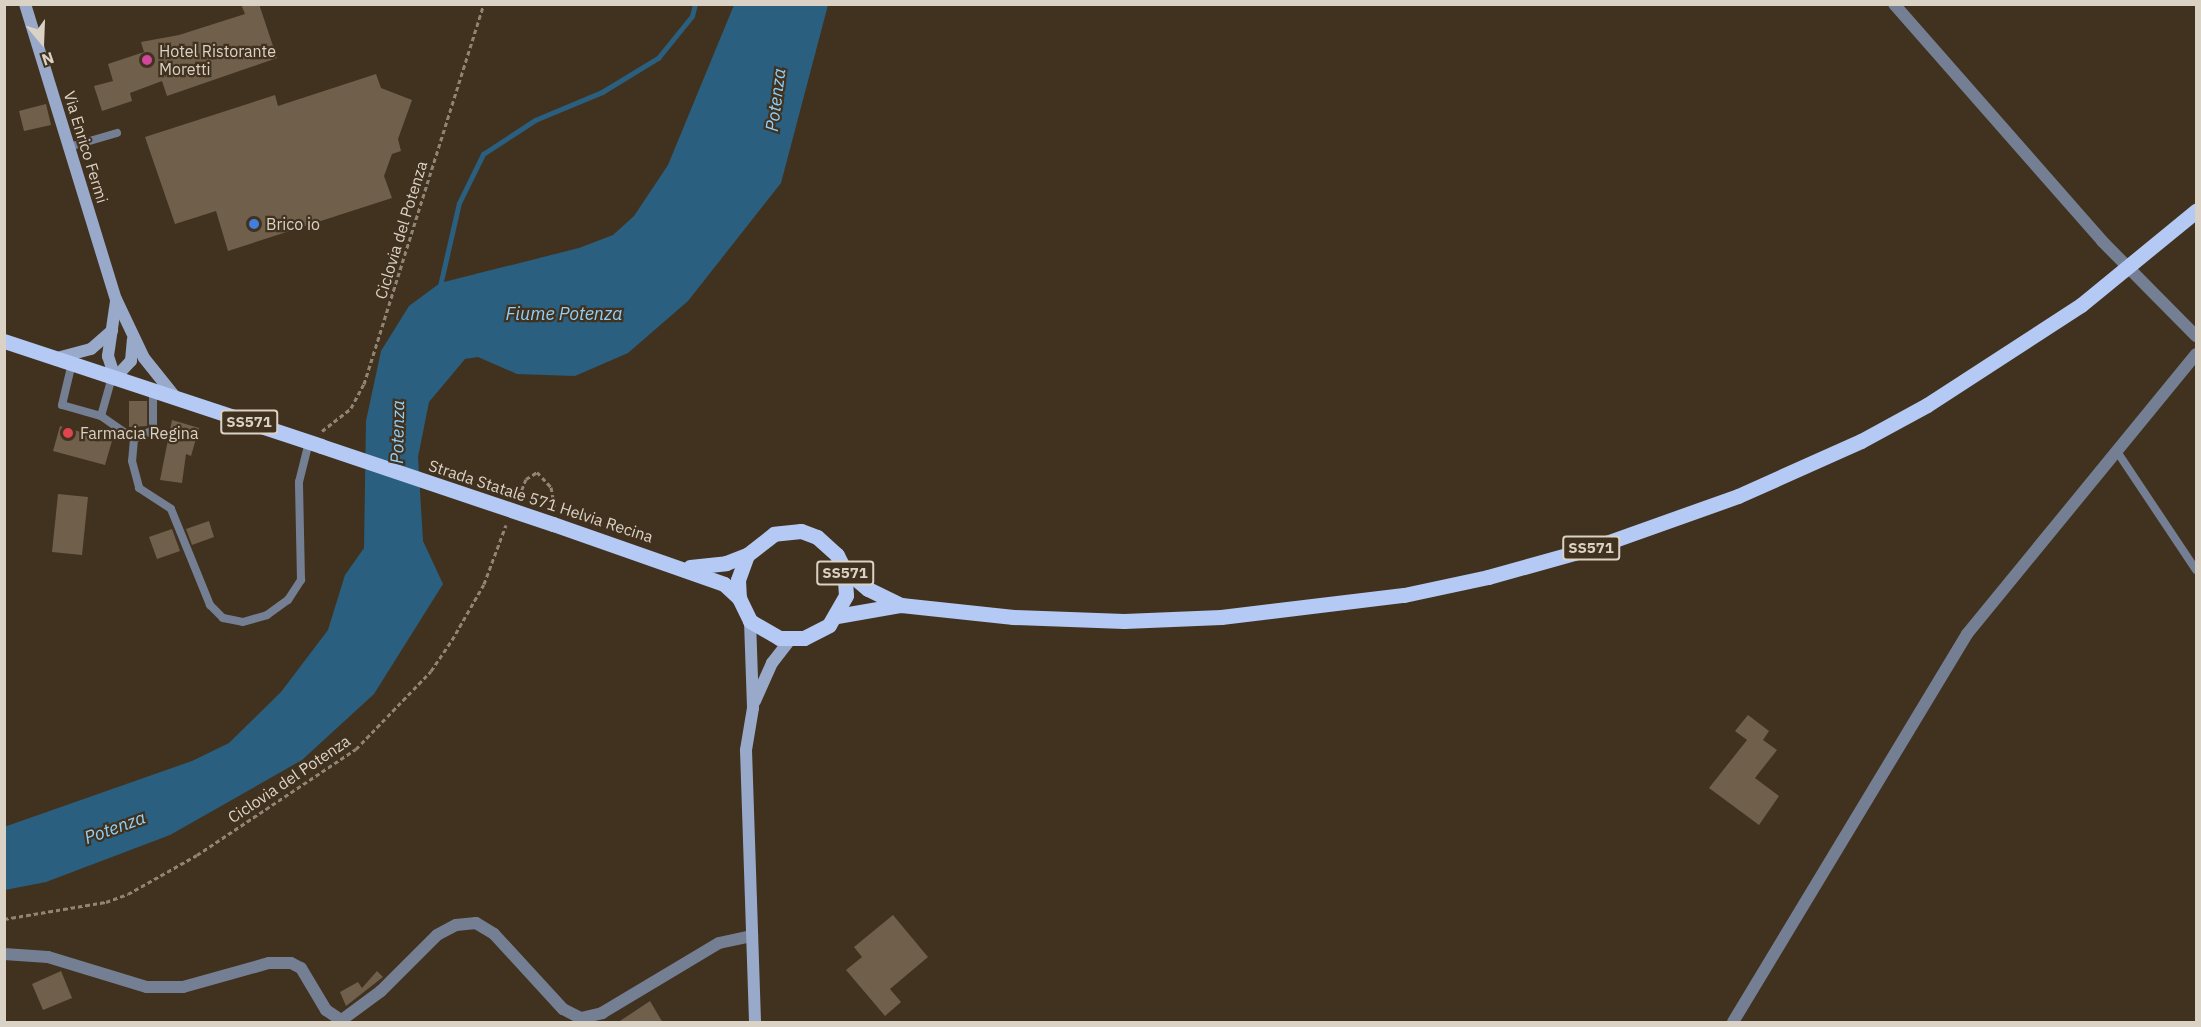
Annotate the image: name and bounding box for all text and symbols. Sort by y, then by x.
north arrow [12,12,72,72]
place label: Hotel Ristorante Moretti [159,41,276,79]
text: N [39,48,57,70]
marker: Hotel Ristorante Moretti [140,53,154,67]
water label: Potenza [761,67,791,133]
street label: Via Enrico Fermi [60,89,112,205]
street label: Ciclovia del Potenza [371,159,431,301]
place label: Brico io [266,214,320,234]
marker: Brico io [247,217,261,231]
water label: Fiume Potenza [506,303,622,325]
water label: Potenza [387,400,409,464]
road number: SS571 [219,410,279,434]
place label: Farmacia Regina [80,423,198,443]
marker: Farmacia Regina [61,426,75,440]
street label: Strada Statale 571 Helvia Recina [426,456,656,546]
road number: SS571 [1561,536,1621,560]
road number: SS571 [815,561,875,585]
street label: Ciclovia del Potenza [224,731,354,827]
water label: Potenza [81,807,149,849]

